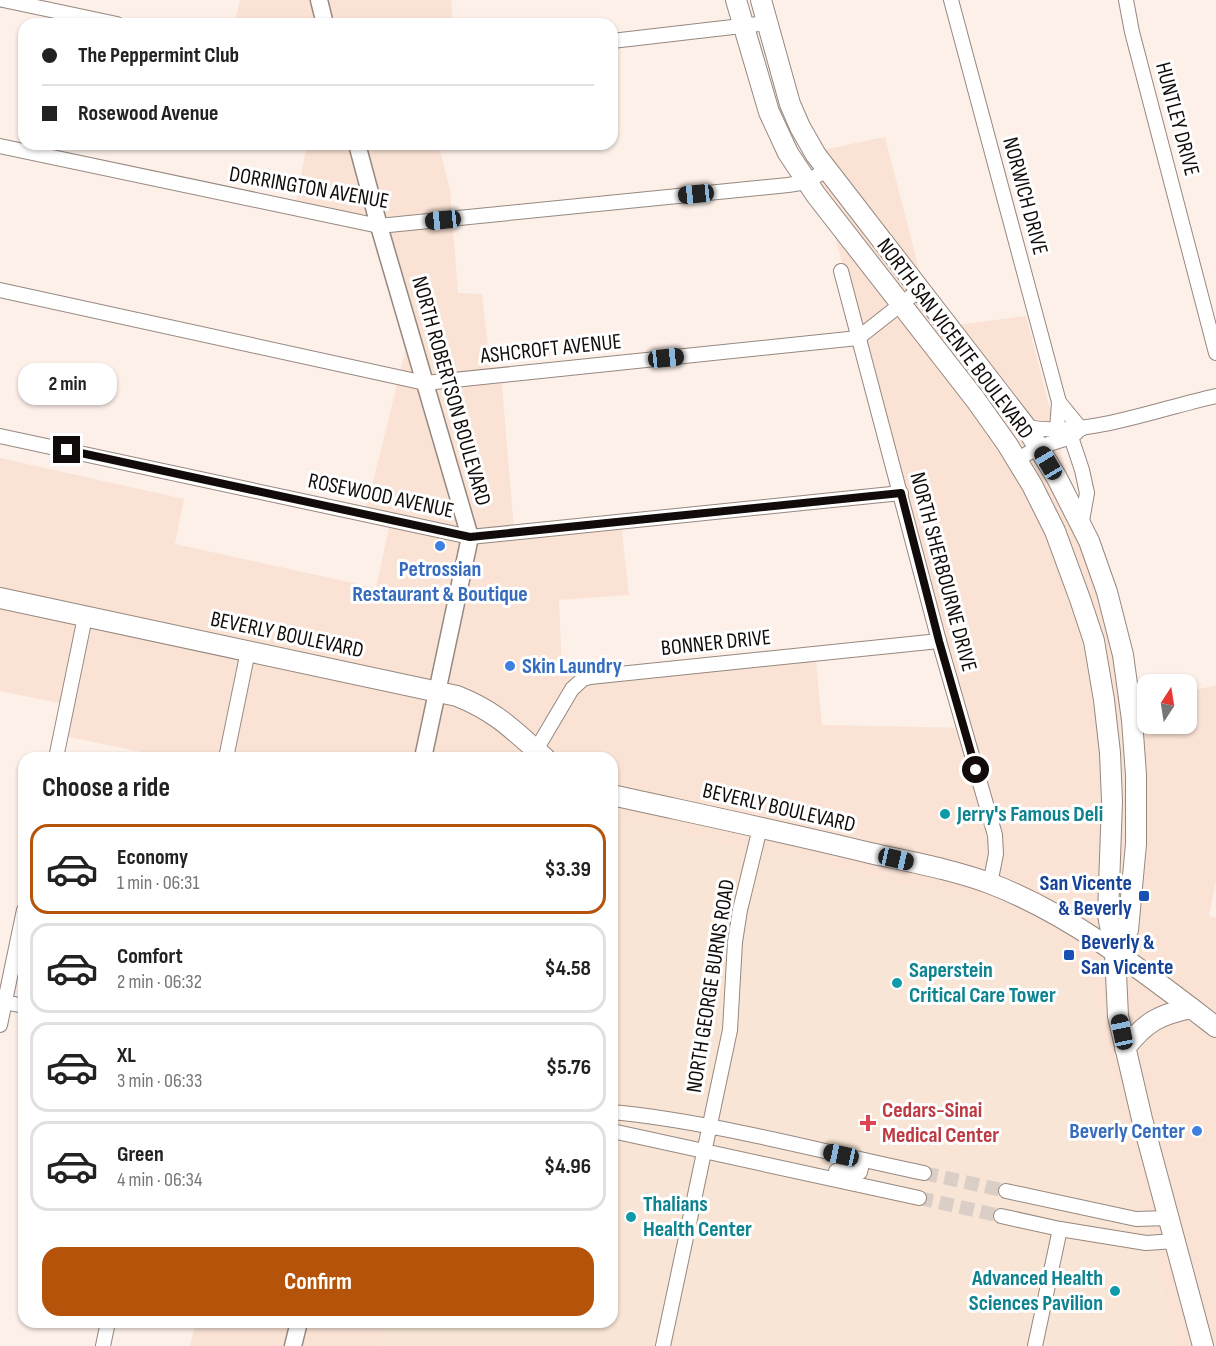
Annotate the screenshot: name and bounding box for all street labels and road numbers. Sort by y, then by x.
street label: HUNTLEY DRIVE [1149,59,1205,179]
street label: NORWICH DRIVE [996,134,1054,258]
street label: DORRINGTON AVENUE [227,161,391,215]
street label: NORTH SAN VICENTE BOULEVARD [871,233,1039,445]
street label: NORTH ROBERTSON BOULEVARD [405,273,497,509]
street label: ASHCROFT AVENUE [478,328,623,370]
street label: ROSEWOOD AVENUE [306,467,456,525]
street label: NORTH SHERBOURNE DRIVE [903,469,983,675]
street label: BEVERLY BOULEVARD [208,606,366,664]
street label: BONNER DRIVE [660,624,772,662]
street label: BEVERLY BOULEVARD [700,777,858,839]
street label: NORTH GEORGE BURNS ROAD [681,877,741,1095]

